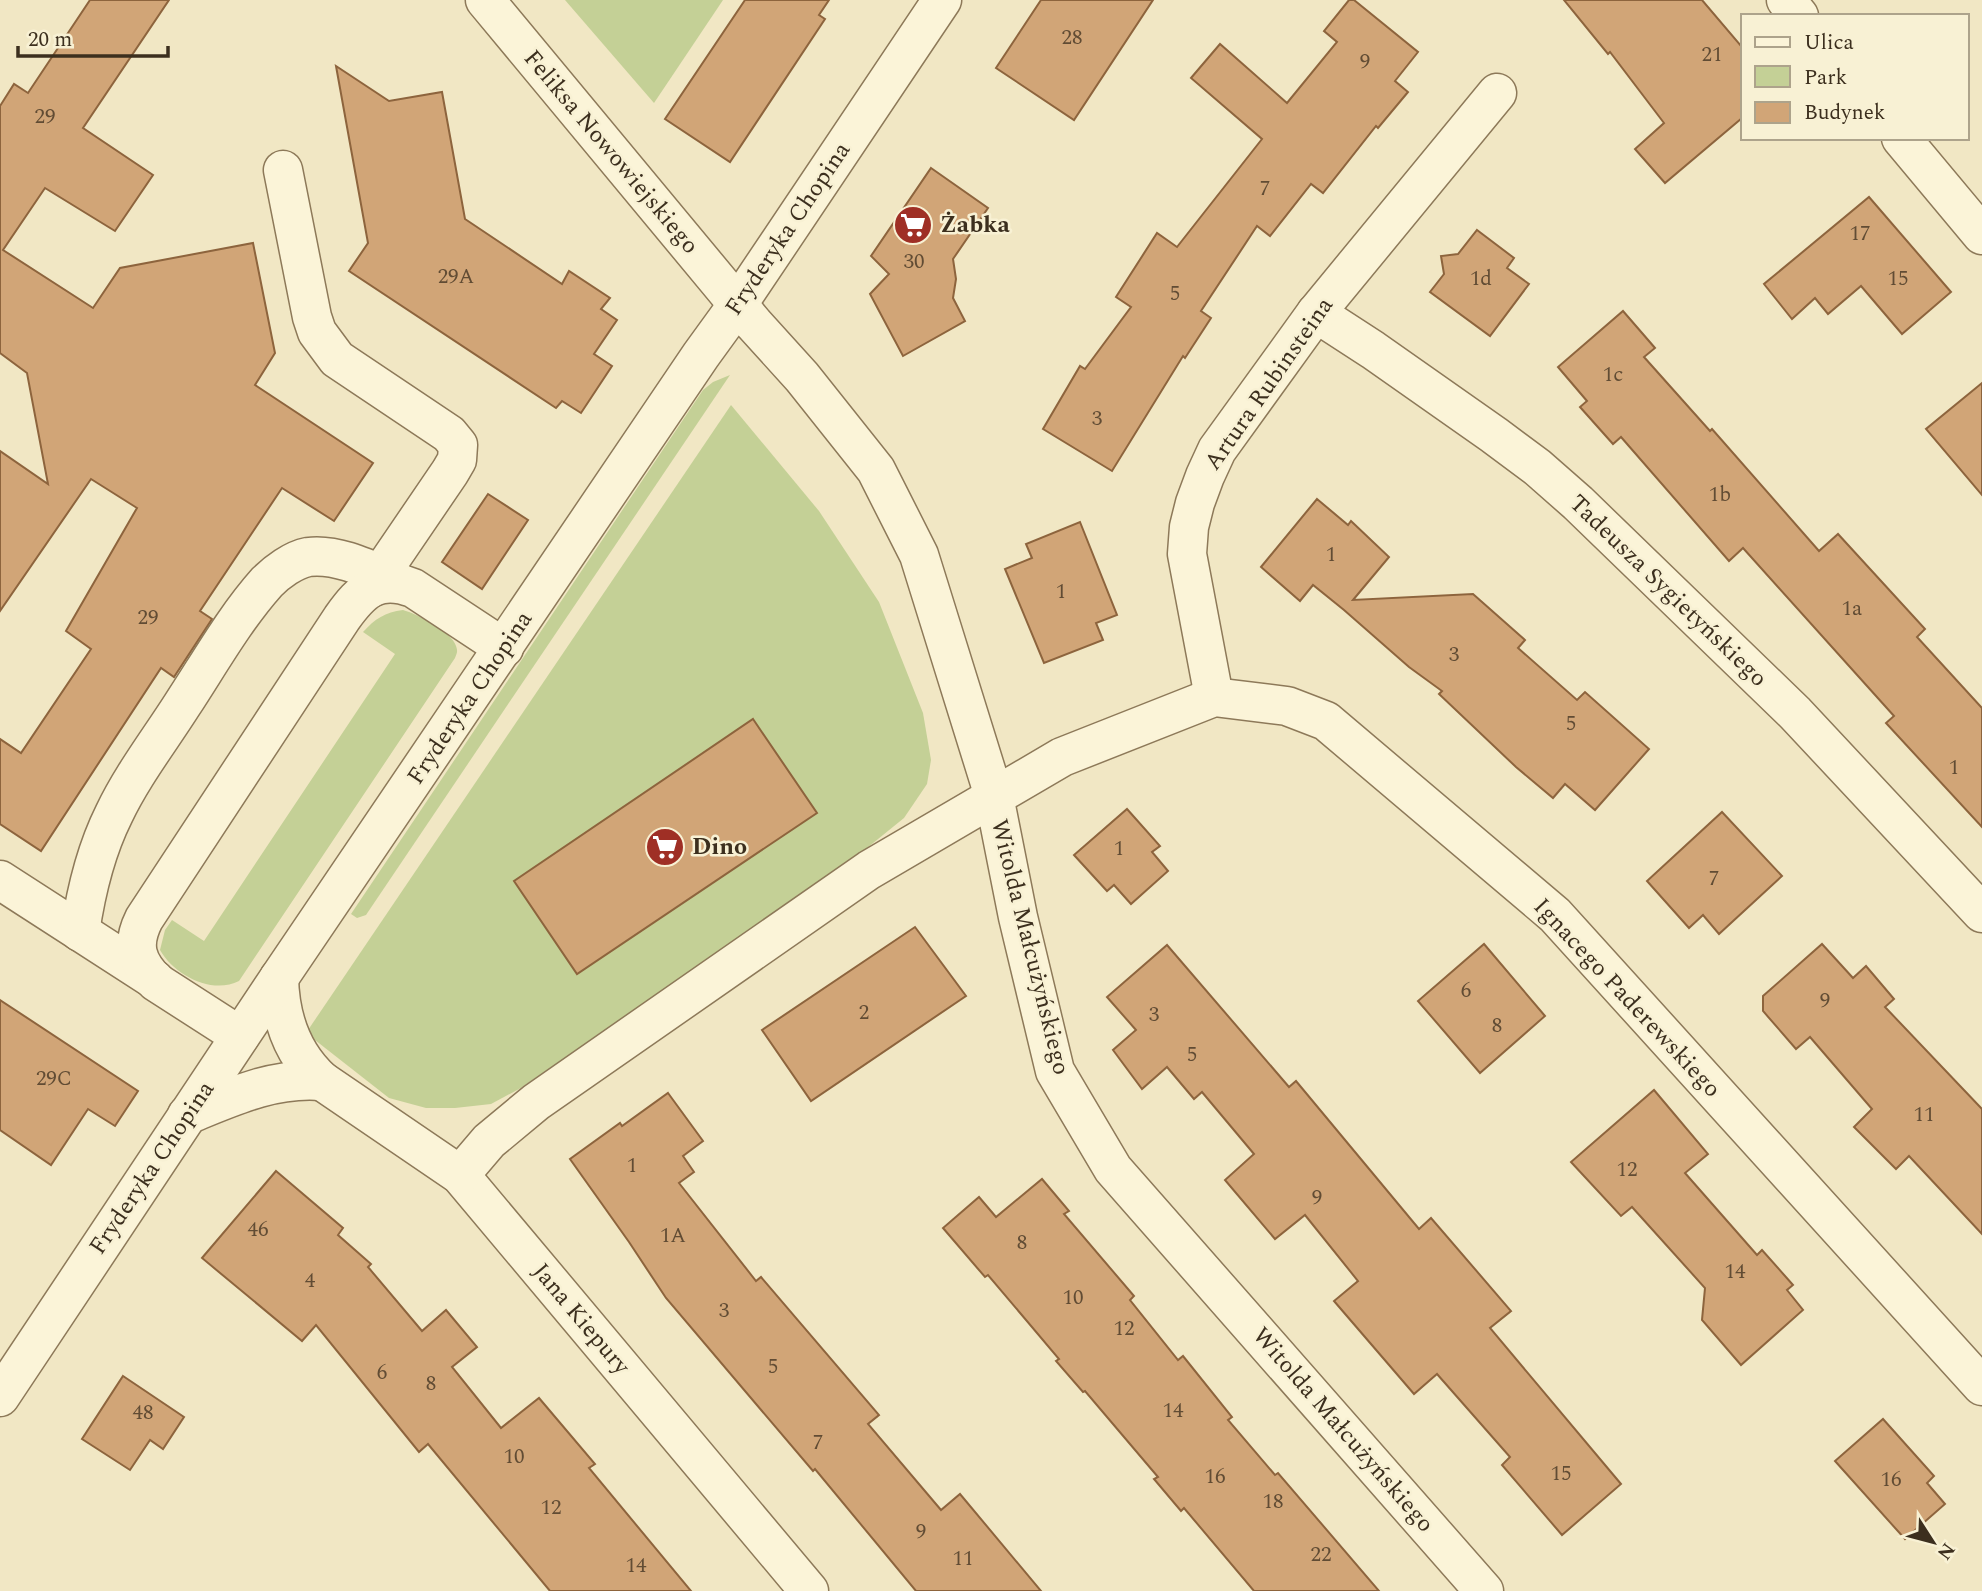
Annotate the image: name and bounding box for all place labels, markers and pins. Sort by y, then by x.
supermarket icon: Żabka [892,204,934,246]
place label: Żabka [940,207,1010,243]
supermarket icon: Dino [644,826,686,868]
place label: Dino [692,829,747,865]

